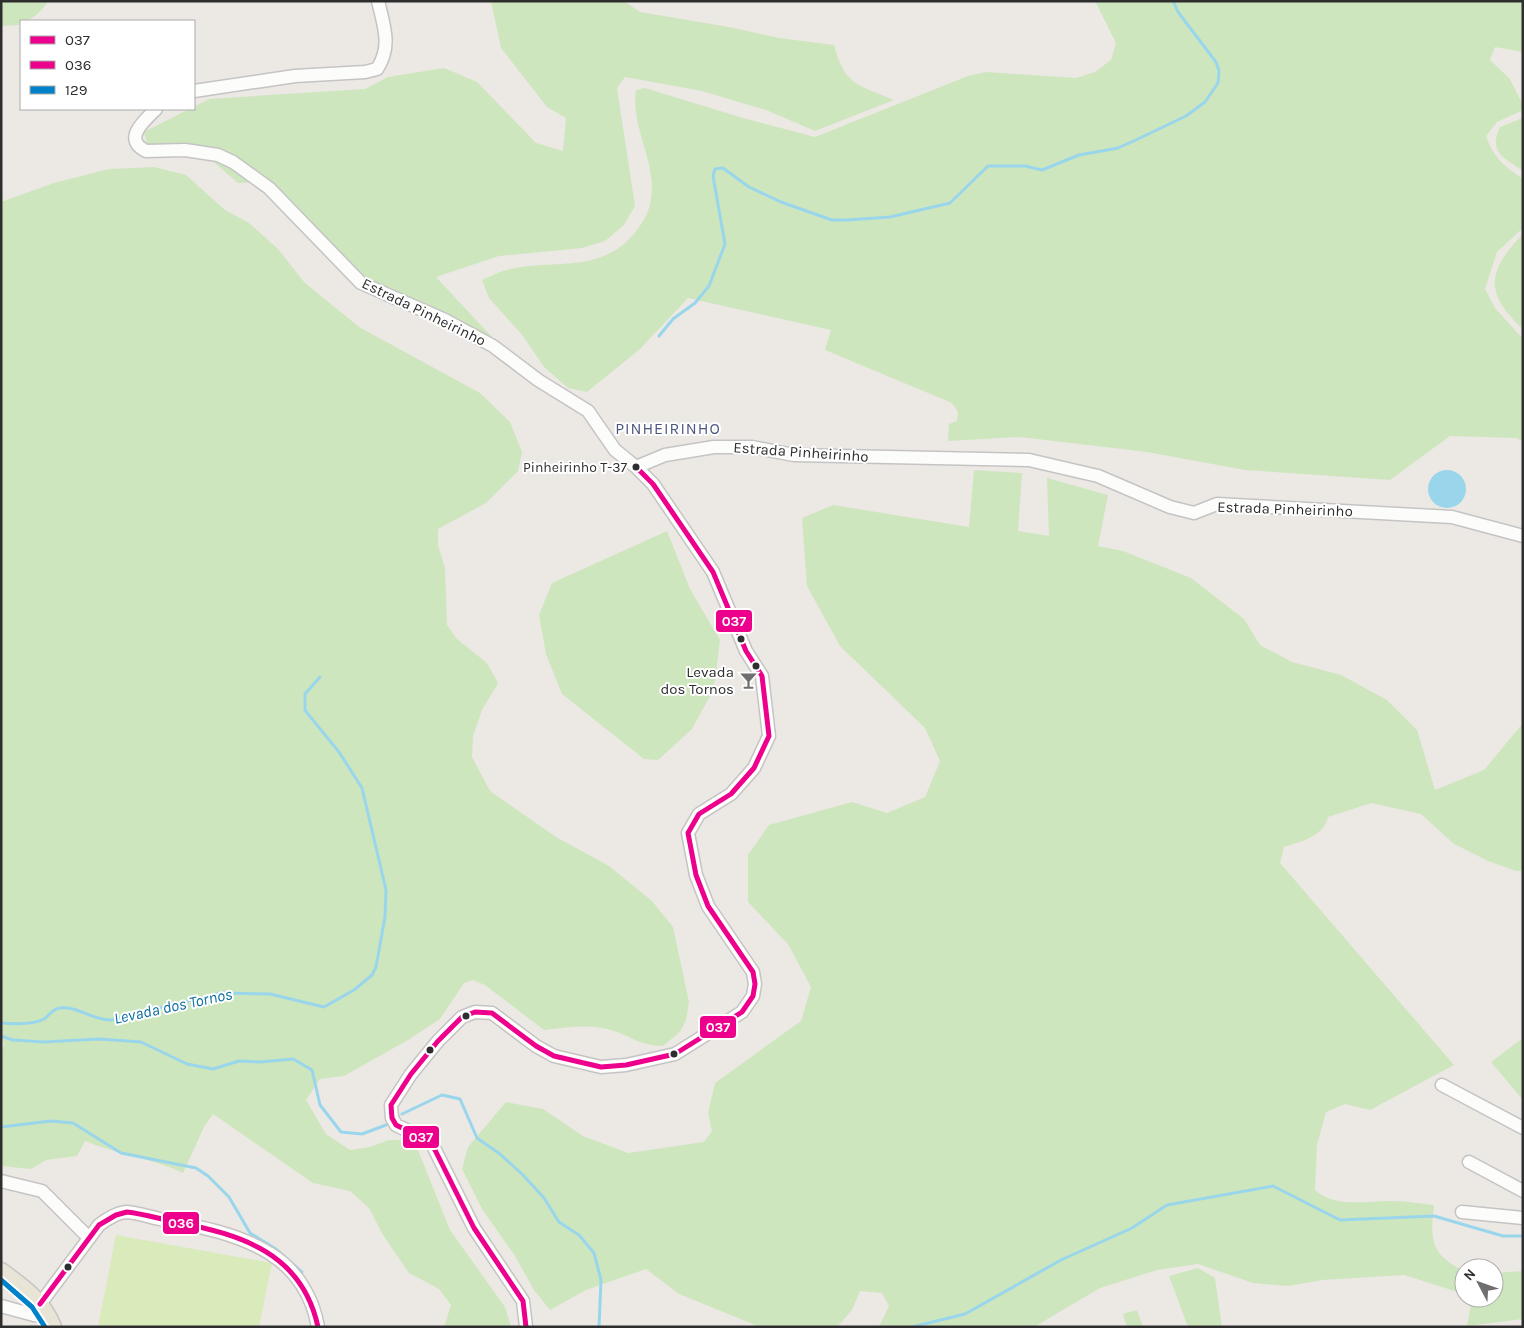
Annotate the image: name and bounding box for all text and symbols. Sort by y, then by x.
legend [20,20,195,110]
text: 037 [65,31,90,49]
text: 036 [65,56,91,74]
text: 129 [65,81,87,99]
street label: Estrada Pinheirinho [359,274,489,350]
district label: PINHEIRINHO [615,419,721,438]
street label: Estrada Pinheirinho [733,438,869,466]
place label: Pinheirinho T-37 [523,459,627,476]
marker: Pinheirinho T-37 [631,462,641,472]
street label: Estrada Pinheirinho [1217,498,1353,520]
line badge: 037 [715,609,753,633]
text: 037 [722,613,746,630]
unlabelled marker [736,634,746,644]
unlabelled marker [751,661,761,671]
place label: Levada dos Tornos [660,663,734,698]
bar icon: Levada dos Tornos [738,671,758,691]
water label: Levada dos Tornos [112,984,234,1028]
unlabelled marker [461,1011,471,1021]
line badge: 037 [699,1015,737,1039]
text: 037 [706,1019,730,1036]
unlabelled marker [425,1045,435,1055]
unlabelled marker [669,1049,679,1059]
line badge: 037 [402,1125,440,1149]
text: 037 [409,1129,433,1146]
line badge: 036 [162,1211,200,1235]
text: 036 [168,1215,194,1232]
north arrow [1454,1258,1504,1308]
unlabelled marker [63,1262,73,1272]
text: N [1460,1265,1479,1284]

